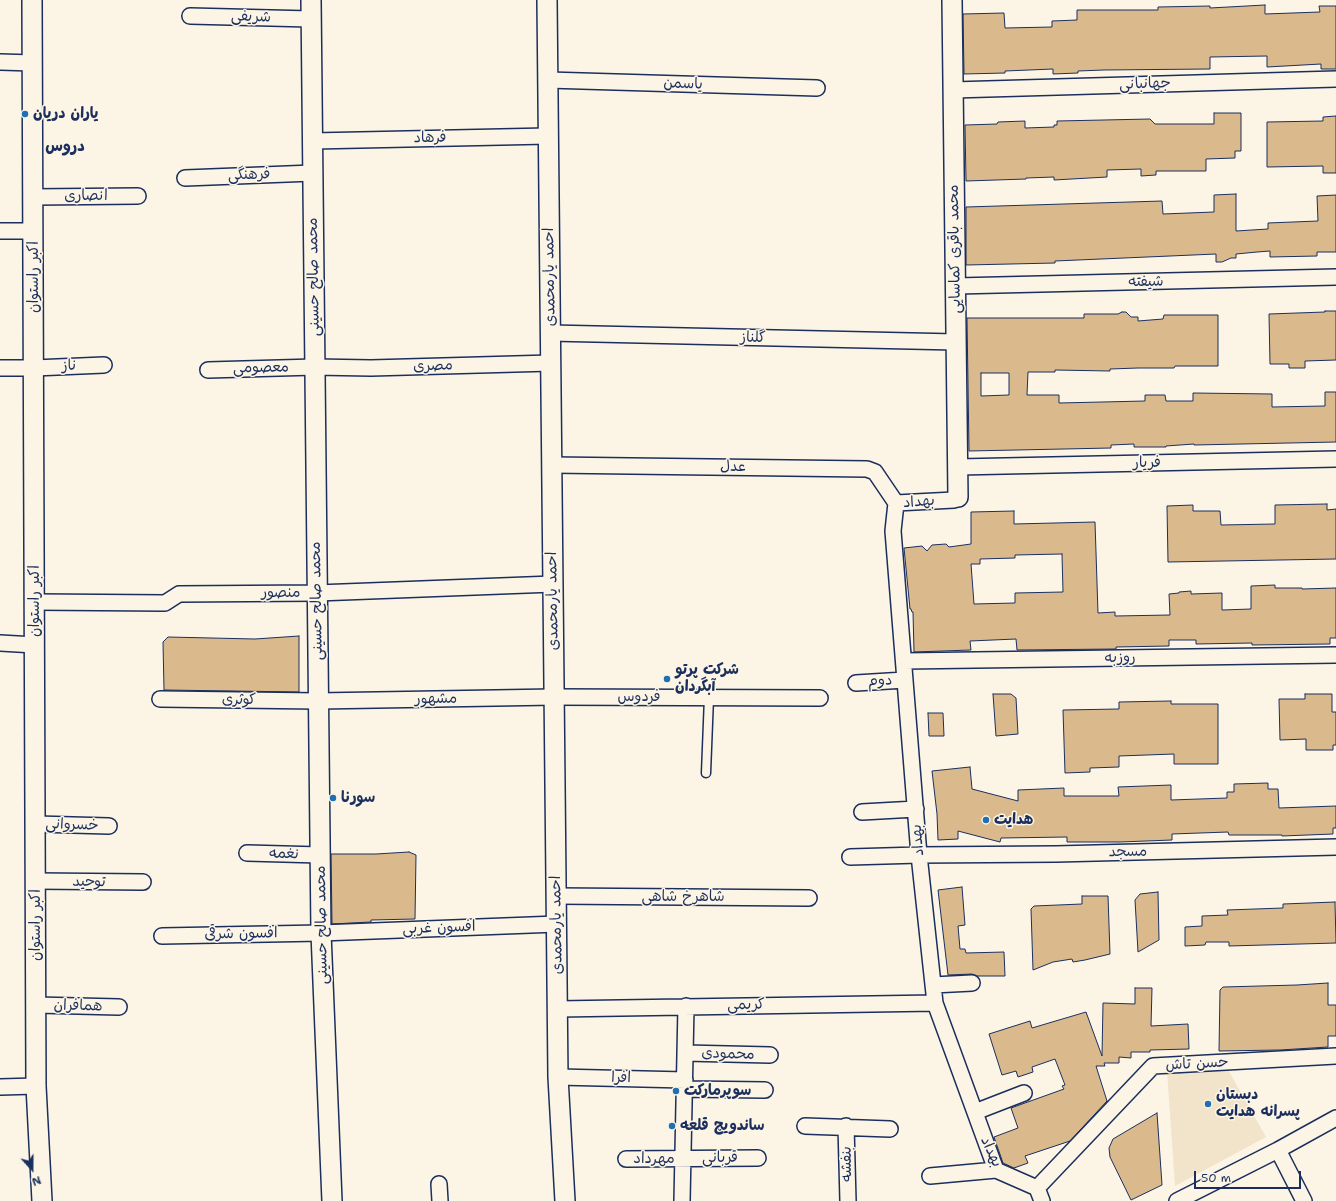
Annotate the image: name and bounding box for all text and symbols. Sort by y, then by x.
street label: شریفی [231,7,271,27]
street label: یاسمن [663,74,703,94]
street label: جهانبانی [1119,74,1171,94]
place label: یاران دریان [33,105,98,123]
marker: یاران دریان [20,109,30,119]
street label: فرهاد [413,129,447,147]
district label: دروس [45,137,85,157]
street label: فرهنگی [227,165,271,185]
street label: محمد باقری کماسایی [945,184,965,314]
street label: انصاری [64,187,108,205]
street label: محمد صالح حسینی [304,217,324,337]
street label: احمد یارمحمدی [540,227,560,327]
street label: اکبر راستوان [25,241,43,313]
street label: شیفته [1128,273,1164,291]
street label: گلناز [740,329,766,347]
street label: مصری [413,356,453,376]
street label: ناز [62,357,76,375]
street label: معصومی [233,359,289,377]
street label: فریار [1133,454,1161,472]
street label: عدل [720,458,746,476]
street label: بهداد [902,492,936,512]
street label: محمد صالح حسینی [307,541,327,661]
street label: احمد یارمحمدی [543,551,563,651]
street label: اکبر راستوان [26,565,44,637]
street label: منصور [261,584,301,602]
street label: روزبه [1104,649,1136,667]
place label: شرکت پرتو آبگردان [675,661,739,696]
street label: دوم [867,671,893,691]
marker: شرکت پرتو آبگردان [662,674,672,684]
street label: فردوس [617,688,661,706]
street label: مشهور [415,690,457,708]
street label: کوثری [222,691,256,709]
place label: سورنا [341,789,375,807]
marker: سورنا [328,793,338,803]
place label: هدایت [994,811,1033,829]
street label: خسروانی [45,815,99,835]
marker: هدایت [981,815,991,825]
street label: بهداد [908,823,928,857]
street label: مسجد [1109,843,1147,861]
street label: نغمه [269,844,299,864]
street label: محمد صالح حسینی [312,865,332,985]
street label: توحید [72,873,106,891]
street label: احمد یارمحمدی [547,875,567,975]
street label: شاهرخ شاهی [641,888,725,906]
street label: اکبر راستوان [27,889,45,961]
street label: افسون غربی [402,918,476,938]
street label: افسون شرقی [204,924,278,944]
street label: کریمی [727,996,765,1014]
street label: همافران [53,997,103,1015]
street label: محمودی [701,1044,755,1064]
street label: حسن تاش [1165,1053,1229,1075]
street label: افرا [611,1069,631,1087]
place label: سوپرمارکت [684,1082,751,1100]
marker: سوپرمارکت [671,1086,681,1096]
place label: دبستان پسرانه هدایت [1216,1086,1300,1121]
marker: دبستان پسرانه هدایت [1203,1099,1213,1109]
place label: ساندویچ قلعه [680,1117,764,1135]
marker: ساندویچ قلعه [667,1121,677,1131]
street label: بهداد [976,1134,1006,1170]
street label: بنفشه [838,1146,856,1182]
north arrow [12,1149,52,1189]
street label: قربانی [702,1149,738,1167]
street label: مهرداد [633,1150,675,1168]
scale bar [1196,1163,1303,1189]
text: 50 m [1201,1170,1231,1186]
text: N [30,1172,43,1189]

